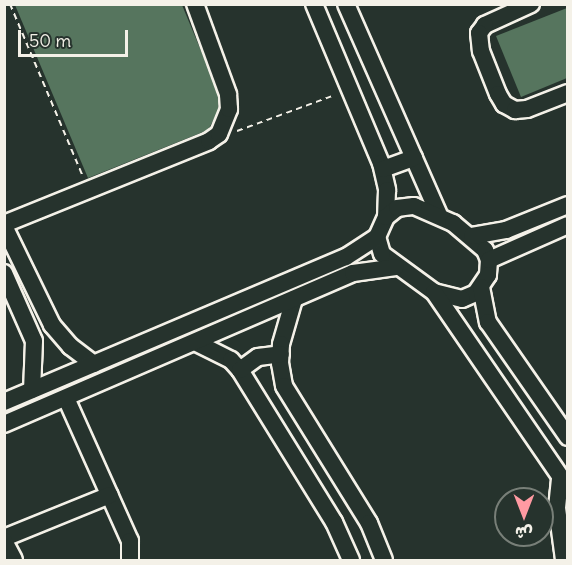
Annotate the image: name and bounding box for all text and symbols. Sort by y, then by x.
scale bar [21,18,130,56]
text: 50 m [29,29,71,52]
north arrow [494,487,554,547]
text: ش [515,523,533,543]

